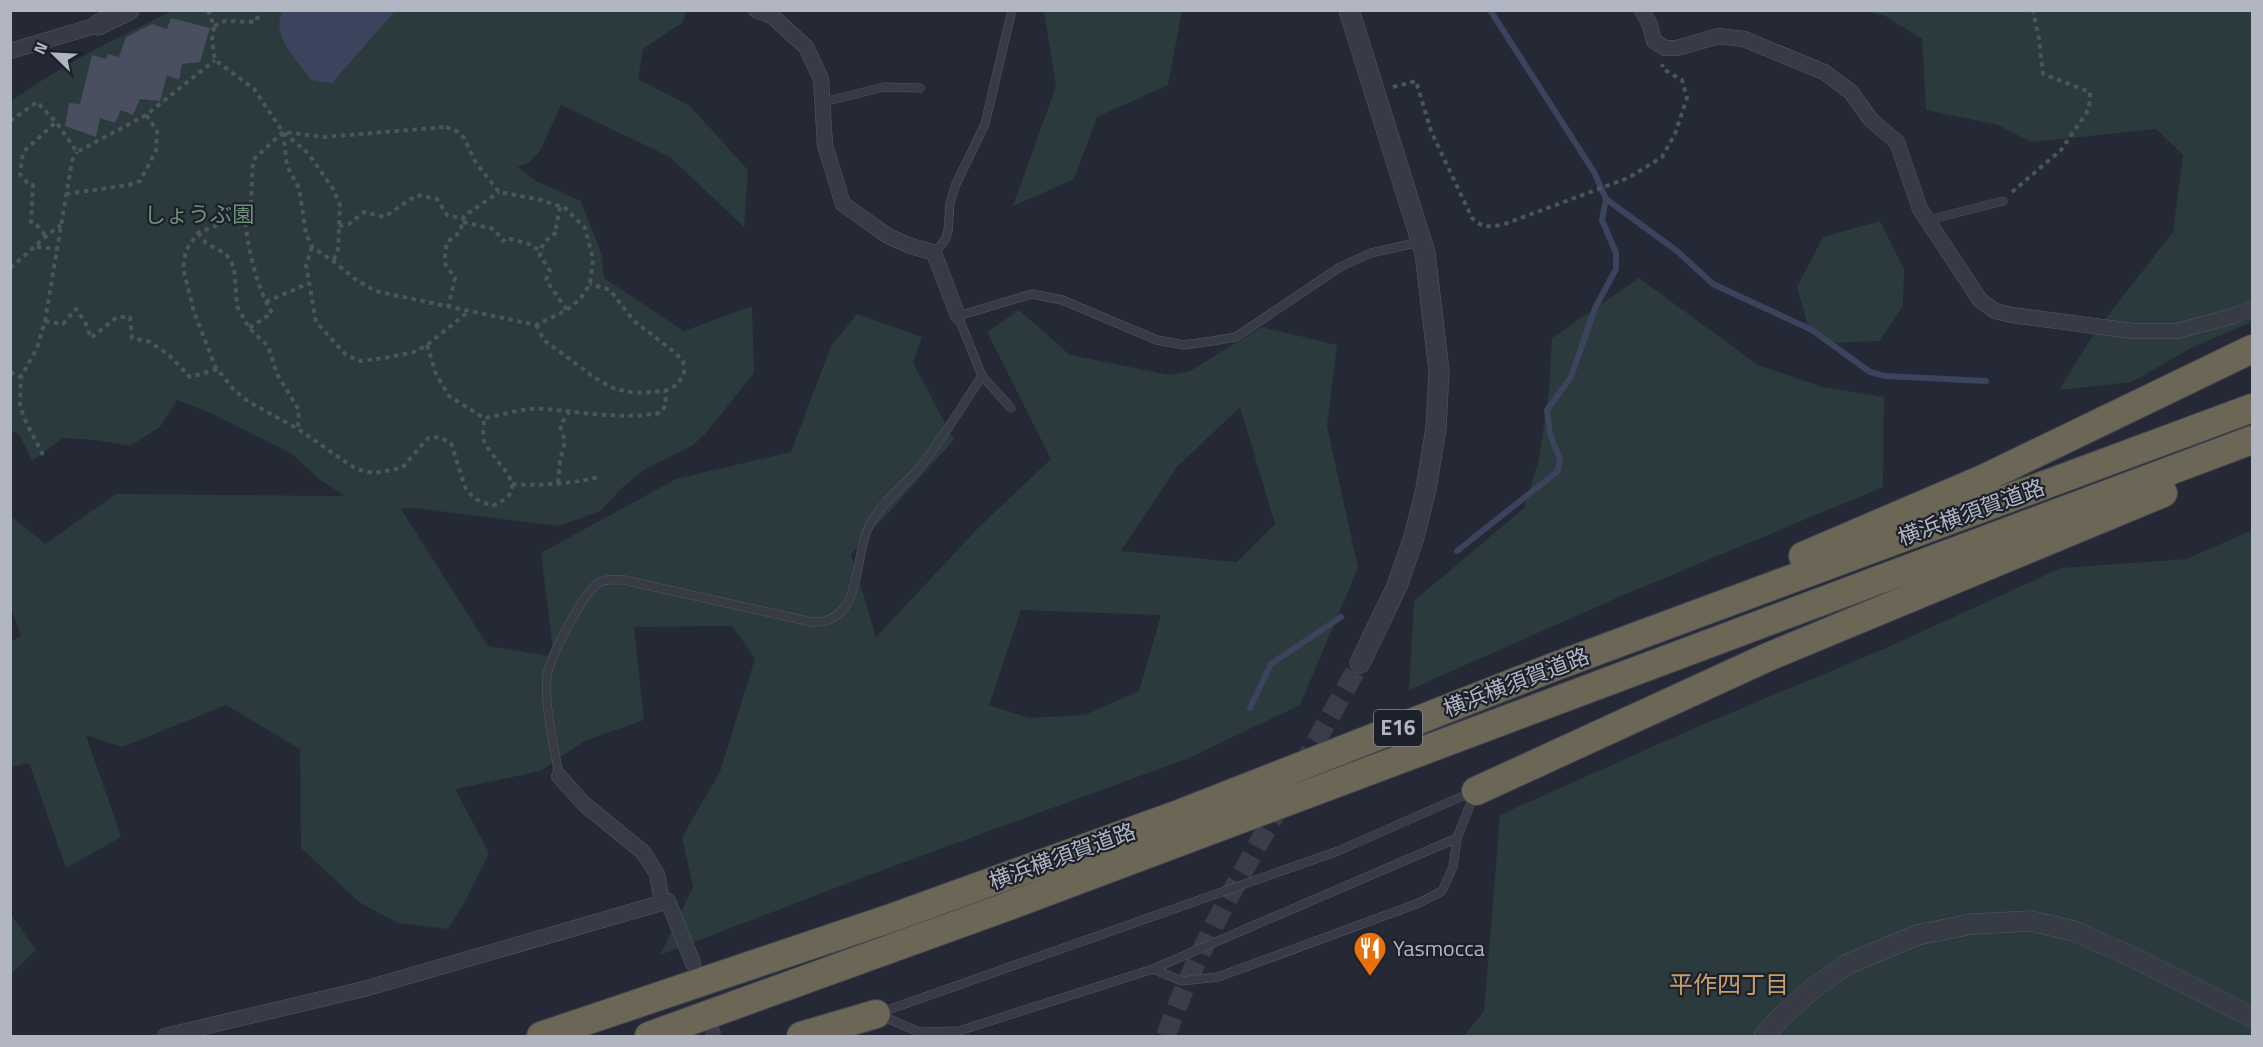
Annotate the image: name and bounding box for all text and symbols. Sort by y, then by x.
north arrow [24,24,84,84]
text: N [27,38,54,58]
park label: しょうぶ園 [144,197,254,231]
street label: 横浜横須賀道路 [1893,470,2049,554]
street label: 横浜横須賀道路 [1438,639,1594,725]
road number: E16 [1374,710,1422,746]
street label: 横浜横須賀道路 [984,814,1140,898]
restaurant icon: Yasmocca [1352,930,1388,977]
place label: Yasmocca [1393,931,1485,965]
district label: 平作四丁目 [1669,966,1789,1002]

